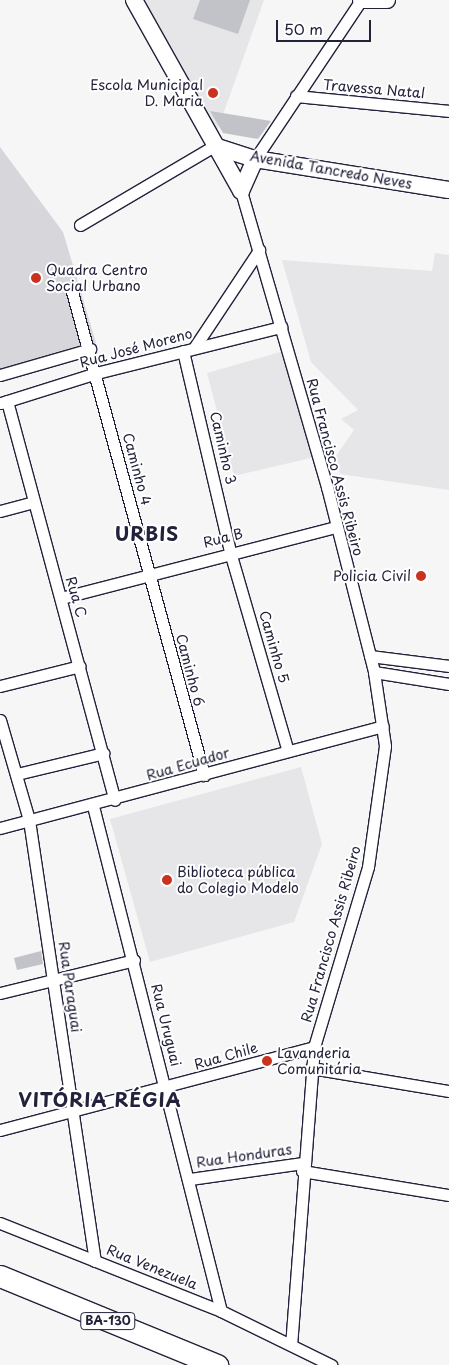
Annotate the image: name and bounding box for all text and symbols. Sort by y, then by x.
scale bar [279,10,374,42]
text: 50 m [284,17,323,40]
street label: Travessa Natal [322,76,426,102]
place label: Escola Municipal D. Maria [89,77,203,110]
marker: Escola Municipal D. Maria [207,87,219,99]
street label: Avenida Tancredo Neves [249,147,413,193]
place label: Quadra Centro Social Urbano [46,262,148,294]
marker: Quadra Centro Social Urbano [30,272,42,284]
street label: Rua José Moreno [77,325,195,371]
street label: Rua Francisco Assis Ribeiro [303,376,367,558]
street label: Caminho 3 [207,410,239,486]
street label: Caminho 4 [119,431,155,507]
district label: URBIS [114,523,180,545]
street label: Rua B [201,525,245,551]
place label: Policia Civil [333,568,411,584]
marker: Policia Civil [415,570,427,582]
street label: Rua C [62,574,90,620]
street label: Caminho 5 [256,609,292,685]
street label: Caminho 6 [172,632,208,708]
street label: Rua Ecuador [144,744,232,784]
street label: Rua Francisco Assis Ribeiro [297,843,365,1025]
place label: Biblioteca pública do Colegio Modelo [177,864,299,896]
marker: Biblioteca pública do Colegio Modelo [161,874,173,886]
street label: Rua Paraguai [55,940,85,1034]
street label: Rua Uruguai [148,982,184,1068]
street label: Rua Chile [192,1039,260,1073]
place label: Lavanderia Comunitária [277,1045,361,1078]
marker: Lavanderia Comunitária [261,1055,273,1067]
district label: VITÓRIA RÉGIA [19,1089,181,1111]
street label: Rua Honduras [195,1141,293,1171]
street label: Rua Venezuela [103,1241,201,1293]
road number: BA-130 [79,1312,137,1330]

